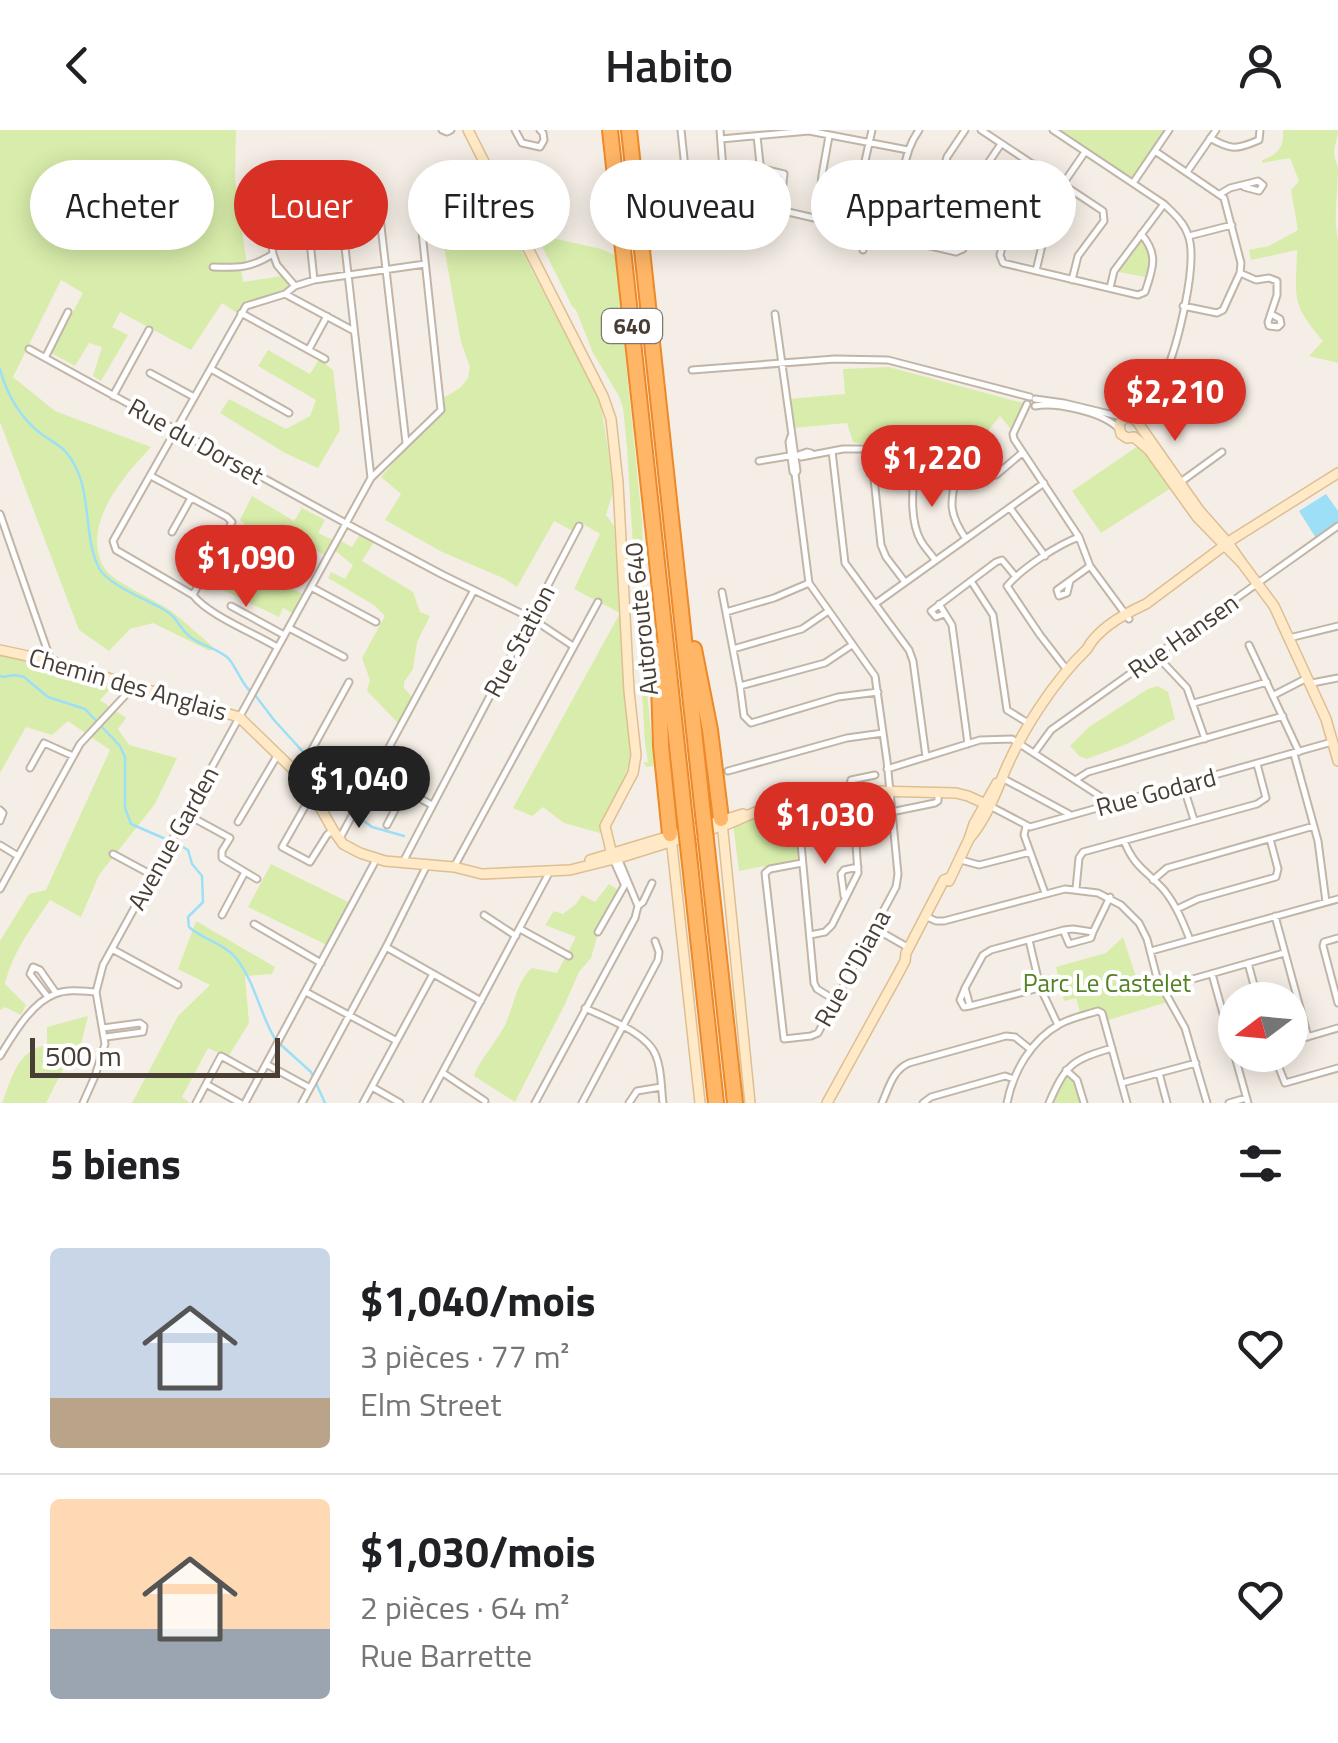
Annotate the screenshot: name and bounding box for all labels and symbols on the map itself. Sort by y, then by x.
road number: 640 [602,309,662,343]
pin: $2,210 [1094,359,1256,444]
street label: Rue du Dorset [121,388,271,494]
pin: $1,220 [851,425,1013,510]
pin: $1,090 [165,525,327,610]
street label: Autoroute 640 [614,540,668,698]
street label: Rue Station [474,578,564,704]
street label: Rue Hansen [1120,584,1246,688]
street label: Chemin des Anglais [24,638,232,730]
pin: $1,040 [278,746,440,831]
street label: Rue Godard [1092,758,1220,826]
street label: Avenue Garden [118,759,228,917]
pin: $1,030 [744,782,906,867]
street label: Rue O'Diana [804,902,900,1033]
park label: Parc Le Castelet [1023,964,1191,1002]
north arrow [1218,982,1308,1072]
scale bar [30,1033,280,1078]

